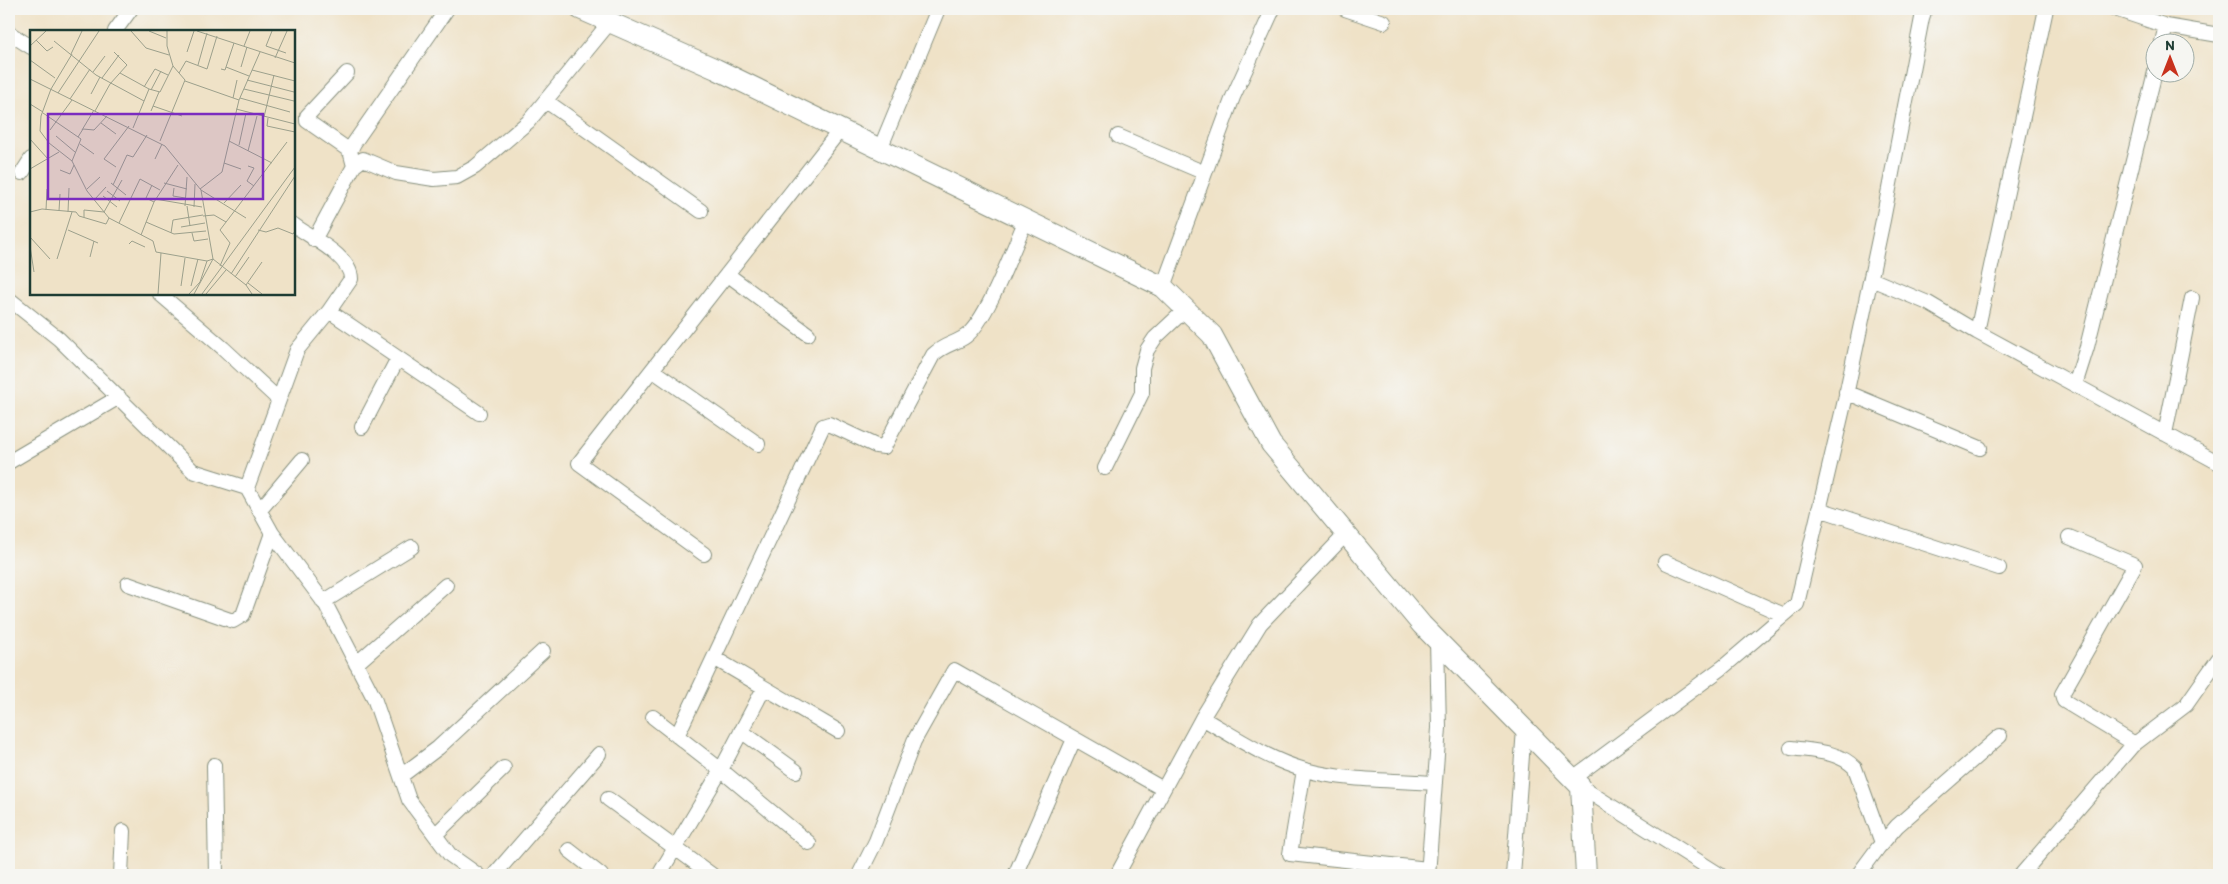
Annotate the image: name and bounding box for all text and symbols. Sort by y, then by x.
inset map [30,30,295,295]
north arrow [2146,32,2196,82]
text: N [2165,37,2175,54]

